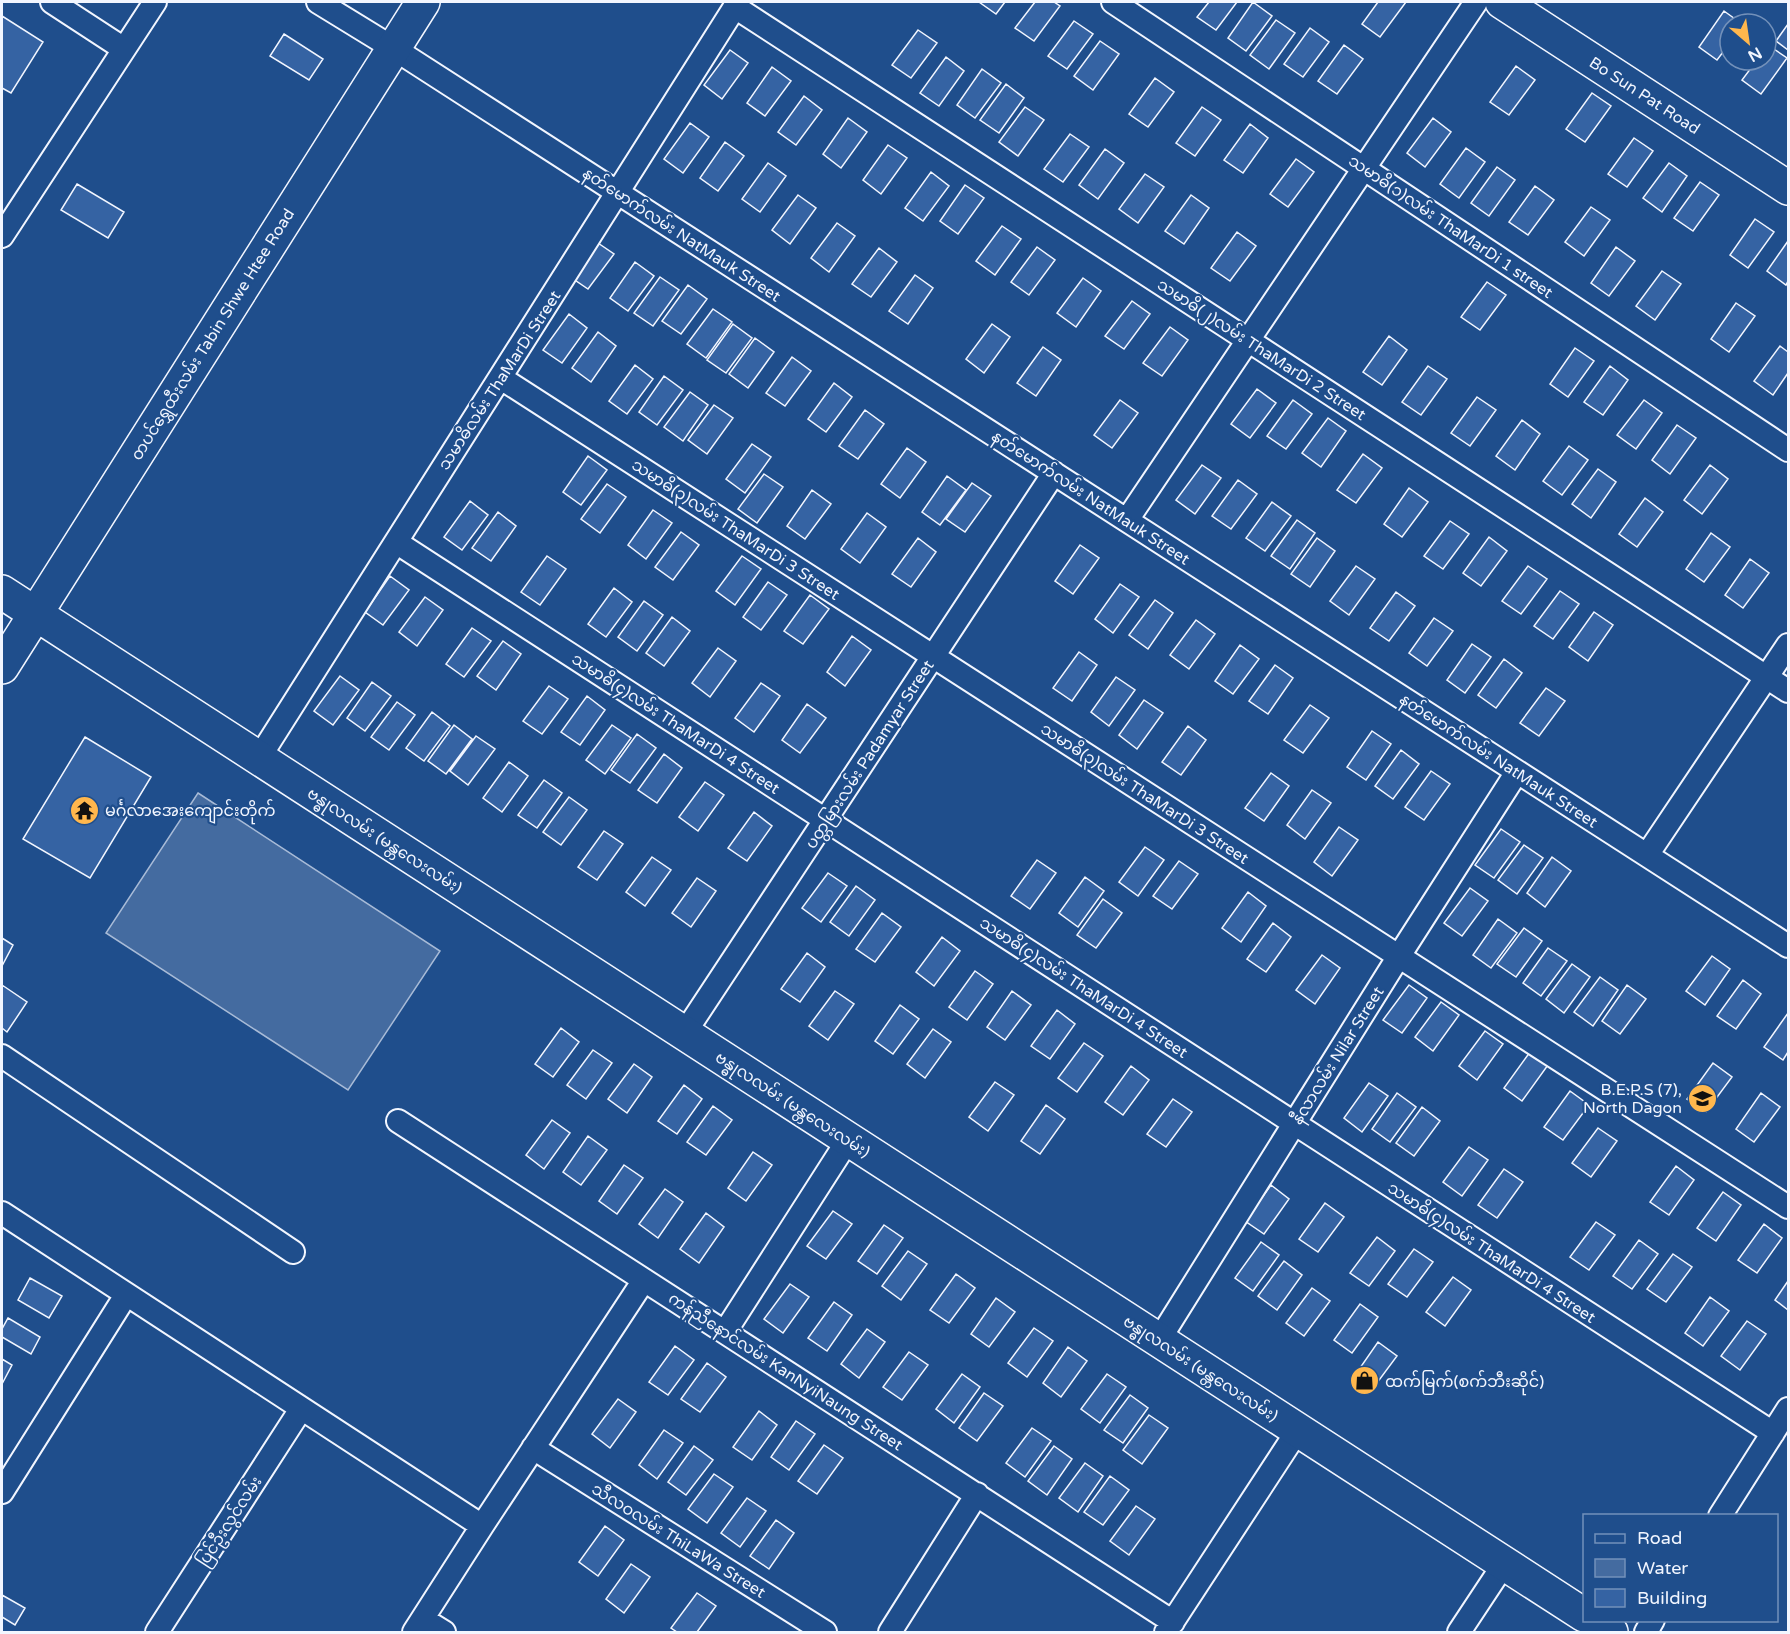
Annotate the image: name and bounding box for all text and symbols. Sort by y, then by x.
north arrow [1718,12,1778,72]
text: N [1744,42,1765,66]
street label: Bo Sun Pat Road [1585,53,1704,139]
street label: သမာဓိ(၁)လမ်း ThaMarDi 1 street [1344,149,1558,303]
street label: နတ်မောက်လမ်း NatMauk Street [577,162,785,309]
street label: တပင်ရွှေထီးလမ်း Tabin Shwe Htee Road [125,204,302,466]
street label: သမာဓိ(၂)လမ်း ThaMarDi 2 Street [1152,273,1371,427]
street label: သမာဓိလမ်း ThaMarDi Street [433,286,565,474]
street label: နတ်မောက်လမ်း NatMauk Street [986,425,1194,572]
street label: သမာဓိ(၃)လမ်း ThaMarDi 3 Street [626,453,844,607]
street label: သမာဓိ(၄)လမ်း ThaMarDi 4 Street [566,647,784,801]
street label: ပတ္တမြားလမ်း Padamyar Street [800,655,941,854]
street label: နတ်မောက်လမ်း NatMauk Street [1394,688,1602,835]
street label: သမာဓိ(၃)လမ်း ThaMarDi 3 Street [1035,717,1253,871]
street label: ဗန္ဓုလလမ်း (မန္တလေးလမ်း) [302,782,467,901]
temple icon: မင်္ဂလာအေးကျောင်းတိုက် [68,794,100,826]
place label: မင်္ဂလာအေးကျောင်းတိုက် [105,799,275,825]
street label: သမာဓိ(၄)လမ်း ThaMarDi 4 Street [974,911,1192,1065]
street label: နီလာလမ်း Nilar Street [1286,982,1391,1130]
street label: ဗန္ဓုလလမ်း (မန္တလေးလမ်း) [710,1046,875,1165]
place label: B.E.P.S (7), North Dagon [1583,1080,1682,1118]
school or university icon: B.E.P.S (7), North Dagon [1687,1082,1719,1114]
street label: သမာဓိ(၄)လမ်း ThaMarDi 4 Street [1382,1176,1600,1330]
street label: ကန်ညီနောင်လမ်း KanNyiNaung Street [663,1287,908,1458]
street label: ဗန္ဓုလလမ်း (မန္တလေးလမ်း) [1118,1310,1283,1429]
shop icon: ထက်မြက်(စက်ဘီးဆိုင်) [1348,1365,1380,1397]
place label: ထက်မြက်(စက်ဘီးဆိုင်) [1385,1370,1544,1396]
street label: ပြင်ဦးလွင်လမ်း [192,1471,269,1572]
street label: သီလဝလမ်း ThiLaWa Street [588,1477,770,1603]
legend [1583,1514,1778,1622]
text: Road [1637,1527,1682,1549]
text: Water [1637,1557,1688,1579]
text: Building [1637,1587,1707,1609]

